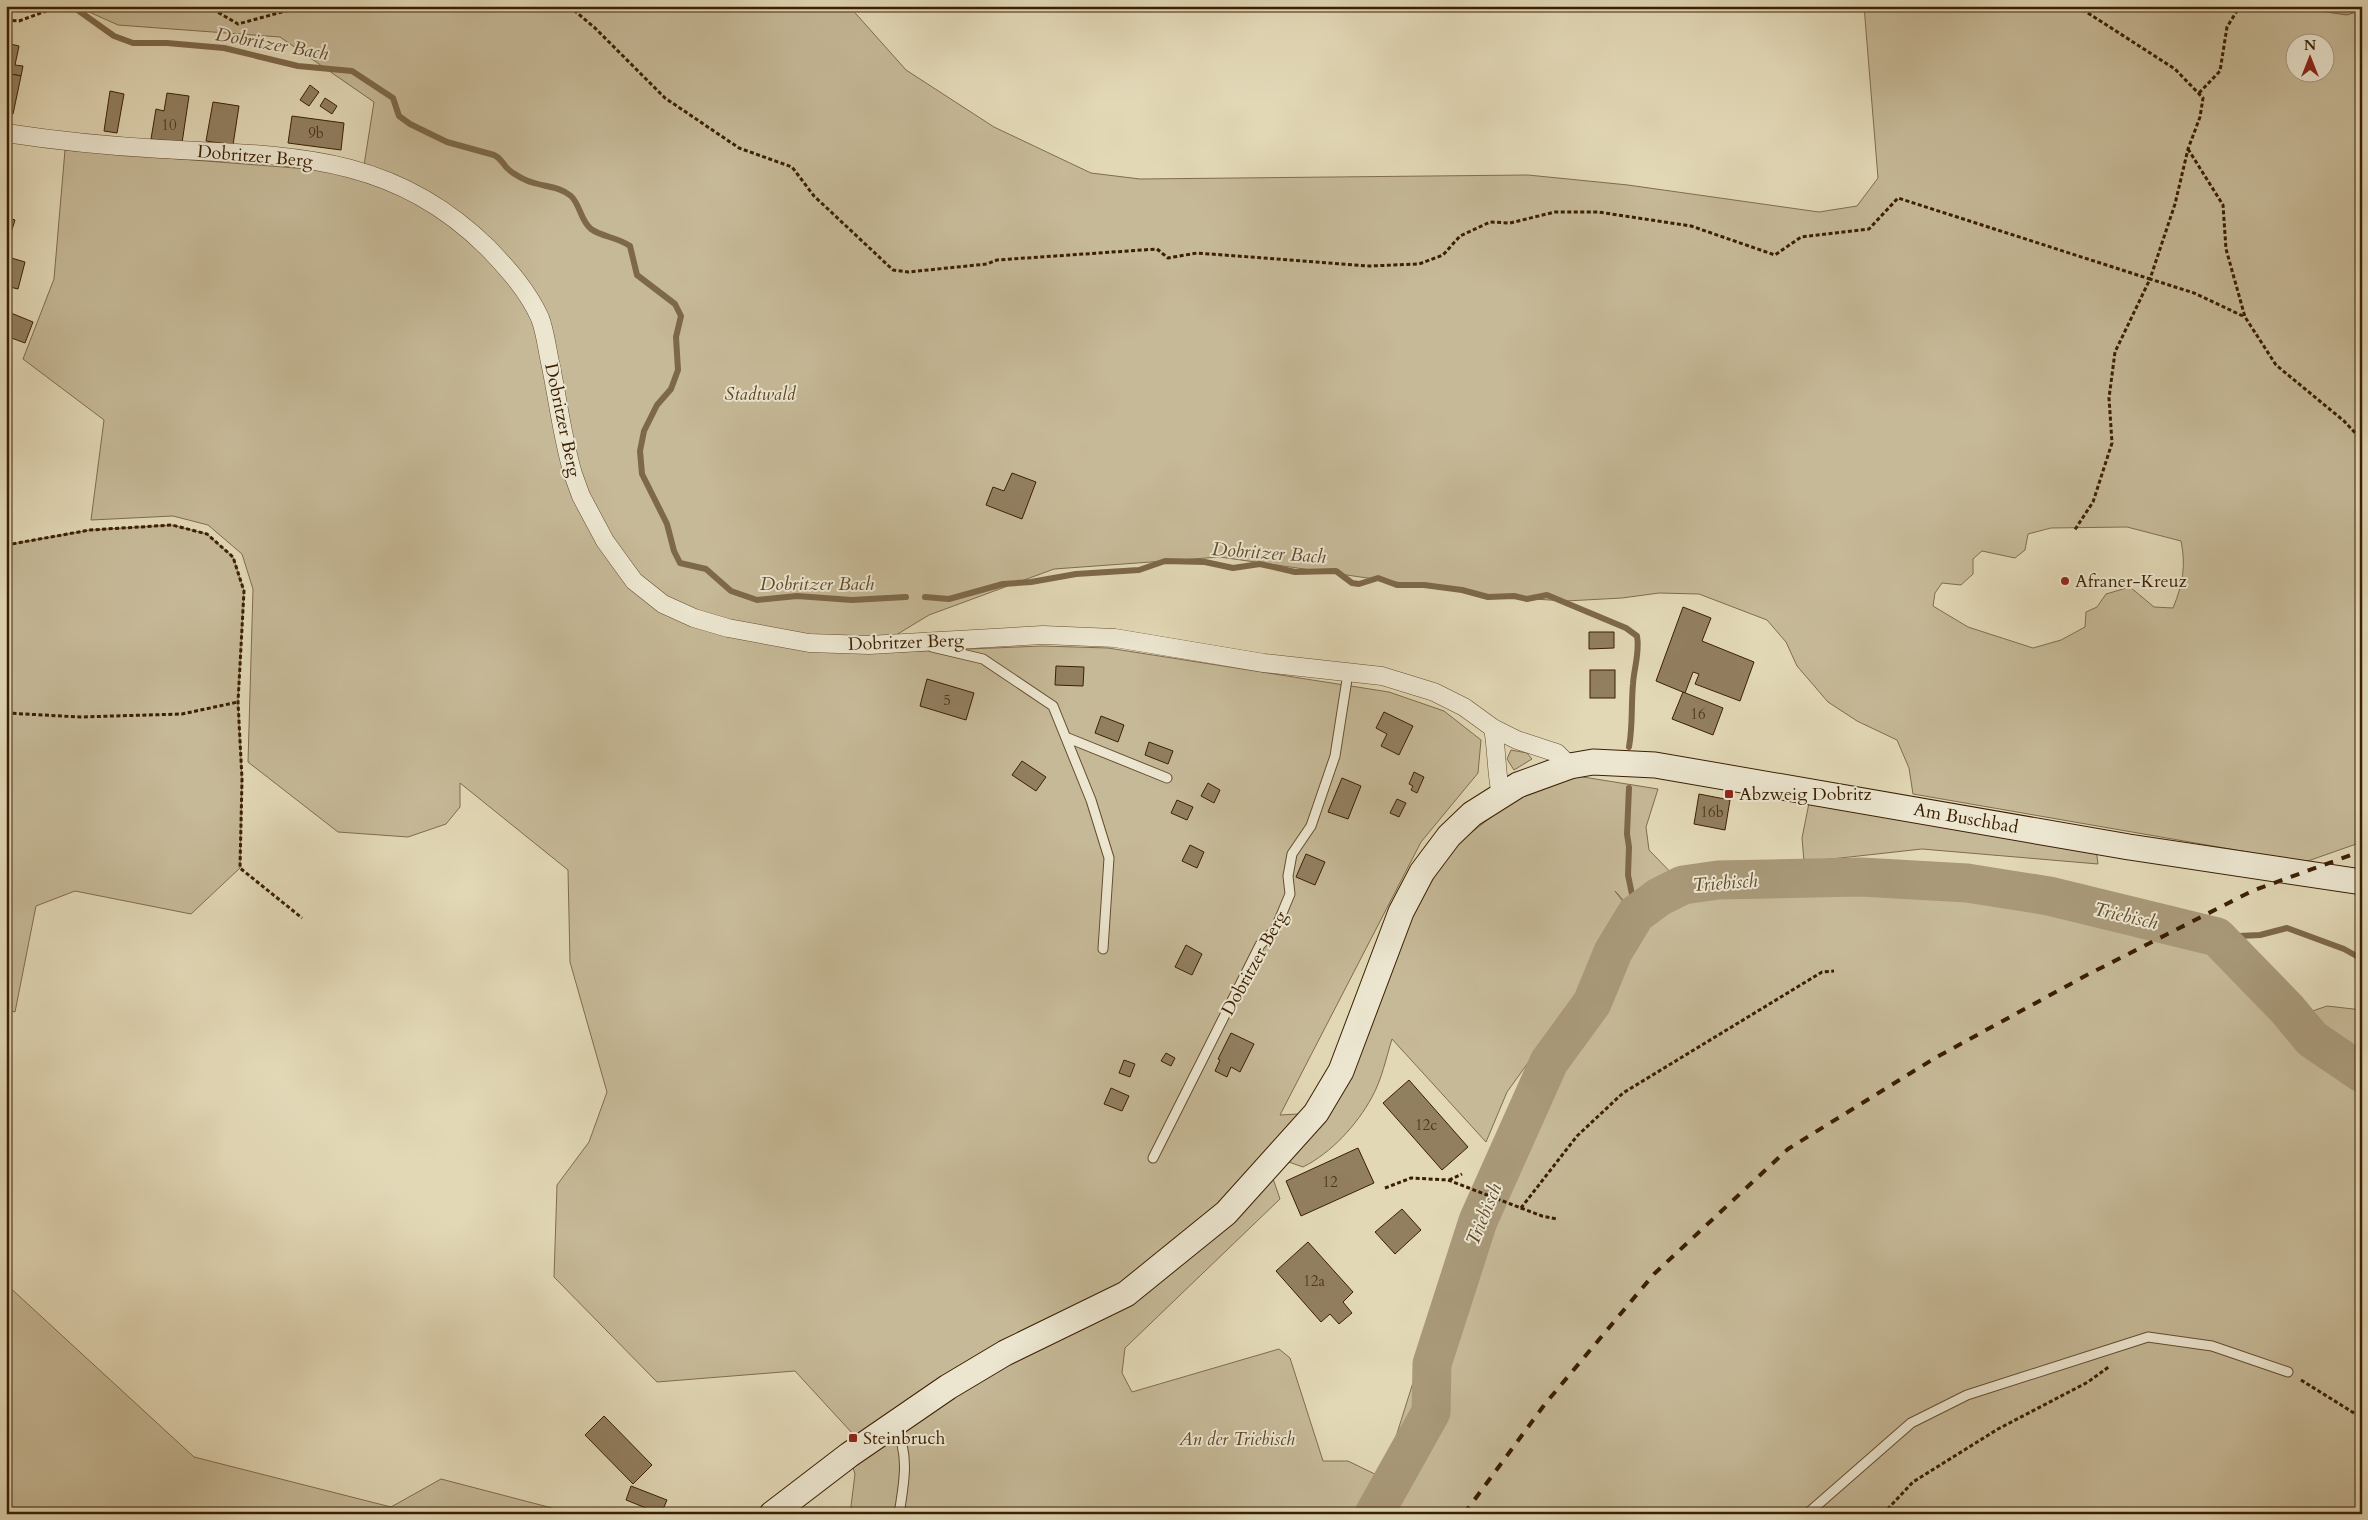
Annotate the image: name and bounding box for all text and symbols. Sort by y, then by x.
water label: Dobritzer Bach [213,21,330,67]
north arrow [2286,32,2336,82]
text: N [2304,36,2316,55]
house number: 10 [161,115,177,135]
house number: 9b [308,123,324,143]
street label: Dobritzer Berg [196,139,315,174]
street label: Dobritzer Berg [538,361,587,480]
park label: Stadtwald [725,382,797,407]
water label: Dobritzer Bach [1211,536,1327,570]
place label: Afraner-Kreuz [2075,569,2187,594]
water label: Dobritzer Bach [760,571,874,597]
marker: Afraner-Kreuz [2059,575,2071,587]
street label: Dobritzer Berg [848,628,965,657]
house number: 5 [943,690,951,710]
house number: 16 [1690,704,1706,724]
place label: Abzweig Dobritz [1739,782,1871,807]
marker: Abzweig Dobritz [1723,788,1735,800]
street label: Am Buschbad [1911,797,2021,840]
house number: 16b [1700,802,1724,822]
water label: Triebisch [1692,868,1758,898]
water label: Triebisch [2091,896,2160,936]
street label: Dobritzer Berg [1215,906,1294,1020]
house number: 12c [1415,1115,1437,1135]
house number: 12 [1322,1172,1338,1192]
water label: Triebisch [1460,1179,1508,1249]
house number: 12a [1303,1271,1325,1291]
place label: Steinbruch [863,1426,945,1451]
park label: An der Triebisch [1178,1427,1295,1452]
marker: Steinbruch [847,1432,859,1444]

